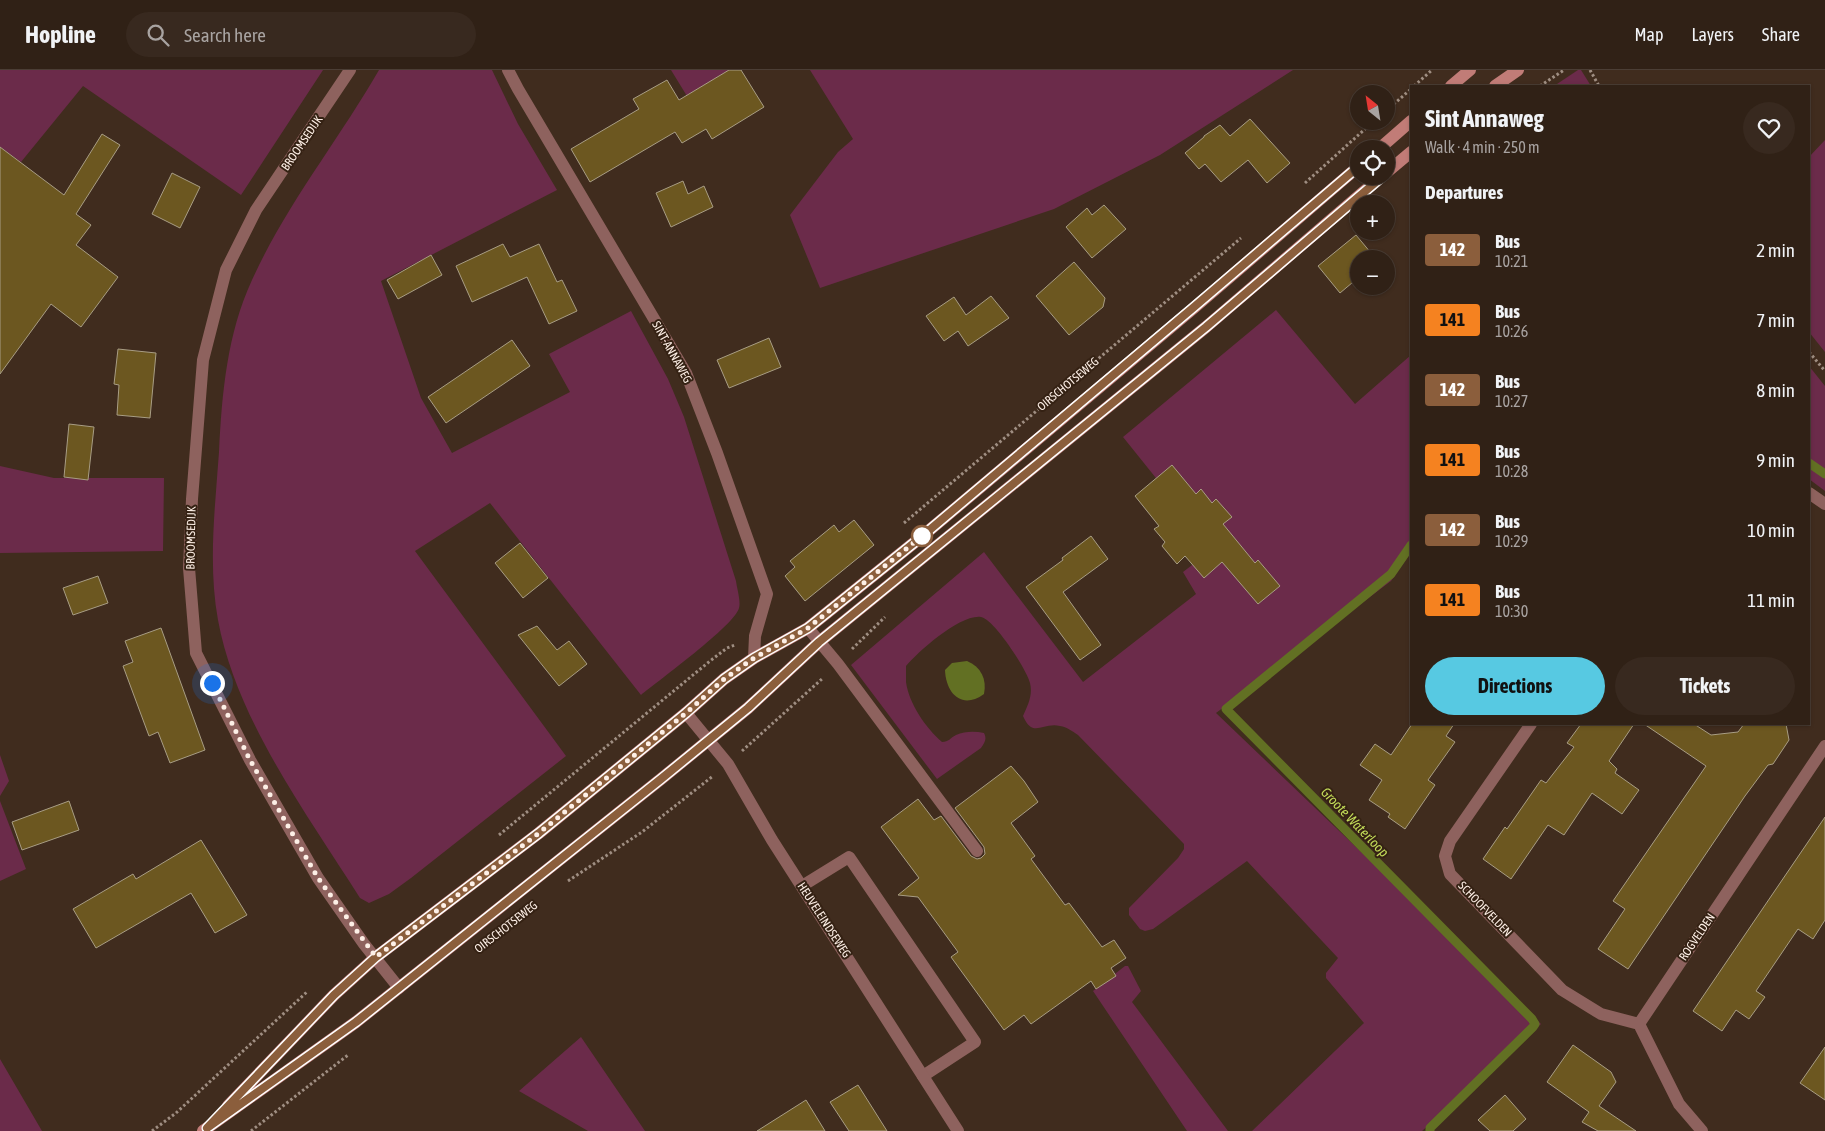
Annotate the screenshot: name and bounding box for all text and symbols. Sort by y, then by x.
search box [126,12,476,57]
text: Hopline [25,21,96,48]
icon: search [144,21,172,49]
text: Search here [184,24,266,46]
text: Map [1634,24,1663,45]
text: Layers [1691,24,1734,45]
text: Share [1762,24,1800,45]
north arrow [1350,85,1395,130]
map controls [1350,85,1395,295]
button: heart [1743,102,1795,154]
text: Sint Annaweg [1425,105,1544,132]
street label: BROOMSEDIJK [279,113,326,173]
text: Walk · 4 min · 250 m [1425,138,1539,156]
button: locate [1350,140,1395,185]
text: Departures [1425,181,1503,203]
button: + [1350,195,1395,240]
text: Bus [1495,230,1520,252]
text: 142 [1440,239,1465,260]
text: 2 min [1756,239,1795,261]
button: − [1350,250,1395,295]
text: 10:21 [1495,252,1528,270]
text: Bus [1495,300,1520,322]
text: 141 [1440,309,1465,330]
text: 7 min [1756,309,1795,331]
street label: SINT-ANNAWEG [649,319,695,385]
text: 10:26 [1495,322,1528,340]
street label: OIRSCHOTSEWEG [1034,354,1102,414]
text: Bus [1495,370,1520,392]
text: 142 [1440,379,1465,400]
text: 8 min [1756,379,1795,401]
text: 10:27 [1495,392,1528,410]
text: Bus [1495,440,1520,462]
text: 141 [1440,449,1465,470]
text: 9 min [1756,449,1795,471]
text: 10:28 [1495,462,1528,480]
street label: BROOMSEDIJK [183,506,199,570]
text: Bus [1495,510,1520,532]
text: 142 [1440,519,1465,540]
text: 10 min [1747,519,1795,541]
unlabelled marker [911,525,933,547]
text: 10:29 [1495,532,1528,550]
text: Bus [1495,580,1520,602]
text: 141 [1440,589,1465,610]
text: 11 min [1747,589,1795,611]
text: 10:30 [1495,602,1528,620]
button: Directions [1425,657,1605,715]
button: Tickets [1615,657,1795,715]
your location [200,671,225,696]
water label: Groote Waterloop [1318,784,1392,860]
street label: SCHOOFVELDEN [1455,879,1515,939]
street label: HEUVELEINDSEWEG [794,880,854,960]
street label: OIRSCHOTSEWEG [472,898,540,956]
street label: ROGVELDEN [1676,911,1718,963]

